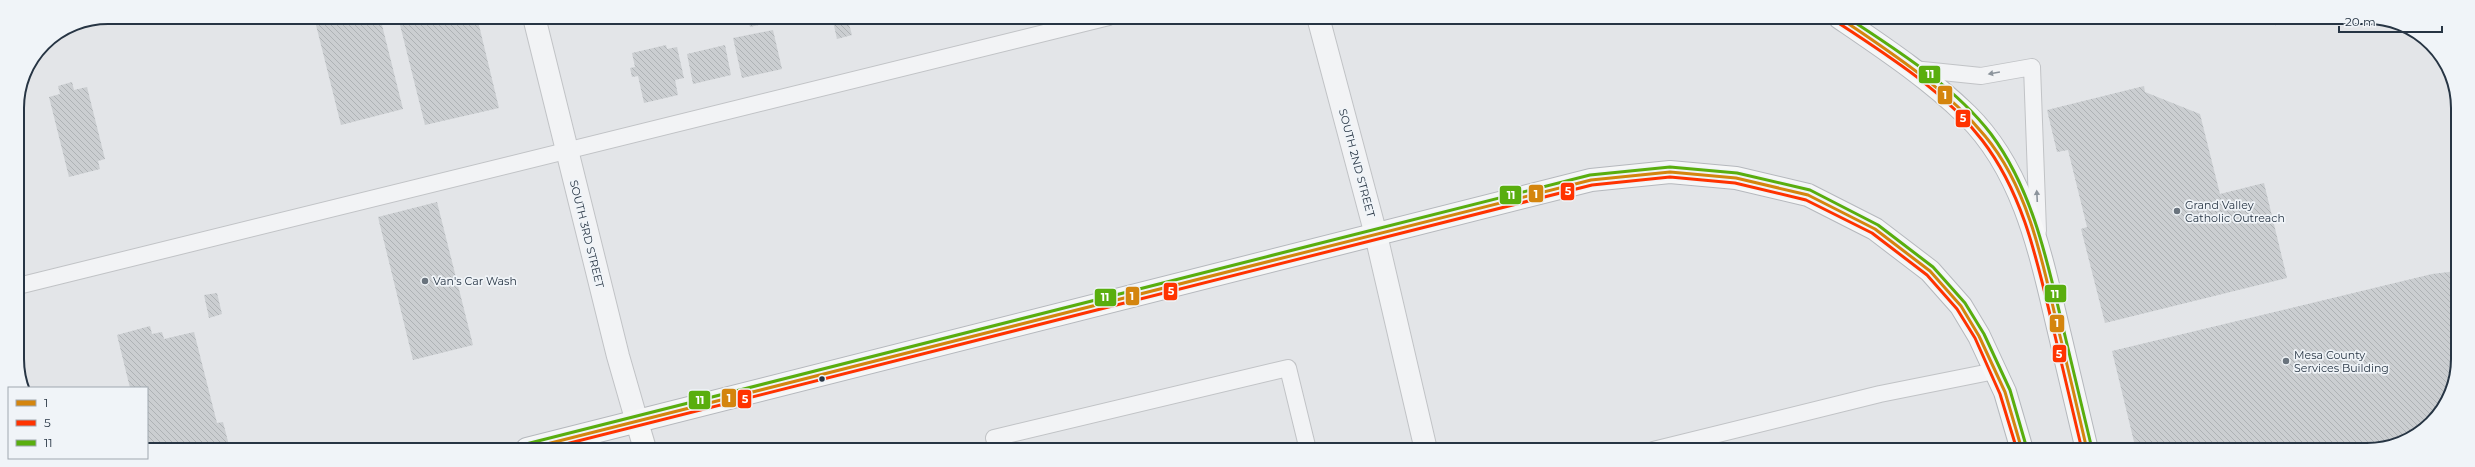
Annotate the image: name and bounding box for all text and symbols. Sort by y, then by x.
scale bar [2339,8,2442,34]
text: 20 m [2345,14,2376,29]
line badge: 11 [1918,65,1941,84]
text: 11 [1926,67,1934,81]
one-way arrow [1988,71,2000,77]
line badge: 1 [1937,85,1953,105]
text: 1 [1943,88,1947,102]
street label: SOUTH 2ND STREET [1336,107,1378,219]
line badge: 5 [1955,109,1971,128]
text: 5 [1960,111,1967,125]
street label: SOUTH 3RD STREET [567,179,607,290]
line badge: 5 [1560,182,1575,201]
line badge: 1 [1528,184,1544,203]
text: 5 [1565,184,1572,198]
line badge: 11 [1499,185,1522,205]
text: 1 [1534,187,1538,201]
text: 11 [1507,188,1515,202]
one-way arrow [2033,190,2040,202]
place label: Grand Valley Catholic Outreach [2185,198,2285,225]
marker: Grand Valley Catholic Outreach [2172,206,2182,216]
place label: Van's Car Wash [433,274,517,288]
marker: Van's Car Wash [420,276,430,286]
line badge: 5 [1163,282,1178,301]
text: 5 [1168,284,1175,298]
line badge: 11 [2044,284,2067,303]
line badge: 1 [1125,286,1140,306]
text: 11 [2051,287,2059,301]
line badge: 11 [1094,288,1117,307]
text: 1 [1130,289,1134,303]
text: 11 [1101,290,1109,304]
line badge: 1 [2049,314,2065,333]
text: 1 [2055,316,2059,330]
line badge: 5 [2052,344,2067,363]
text: 5 [2056,347,2063,361]
place label: Mesa County Services Building [2294,348,2389,375]
marker: Mesa County Services Building [2281,356,2291,366]
unlabelled marker [817,374,827,384]
legend [8,387,148,459]
line badge: 1 [721,388,737,408]
line badge: 5 [737,389,752,409]
line badge: 11 [688,390,711,410]
text: 1 [727,391,731,405]
text: 5 [742,392,749,406]
text: 11 [696,393,704,407]
text: 1 [44,395,48,410]
text: 5 [44,415,51,430]
text: 11 [44,435,53,450]

